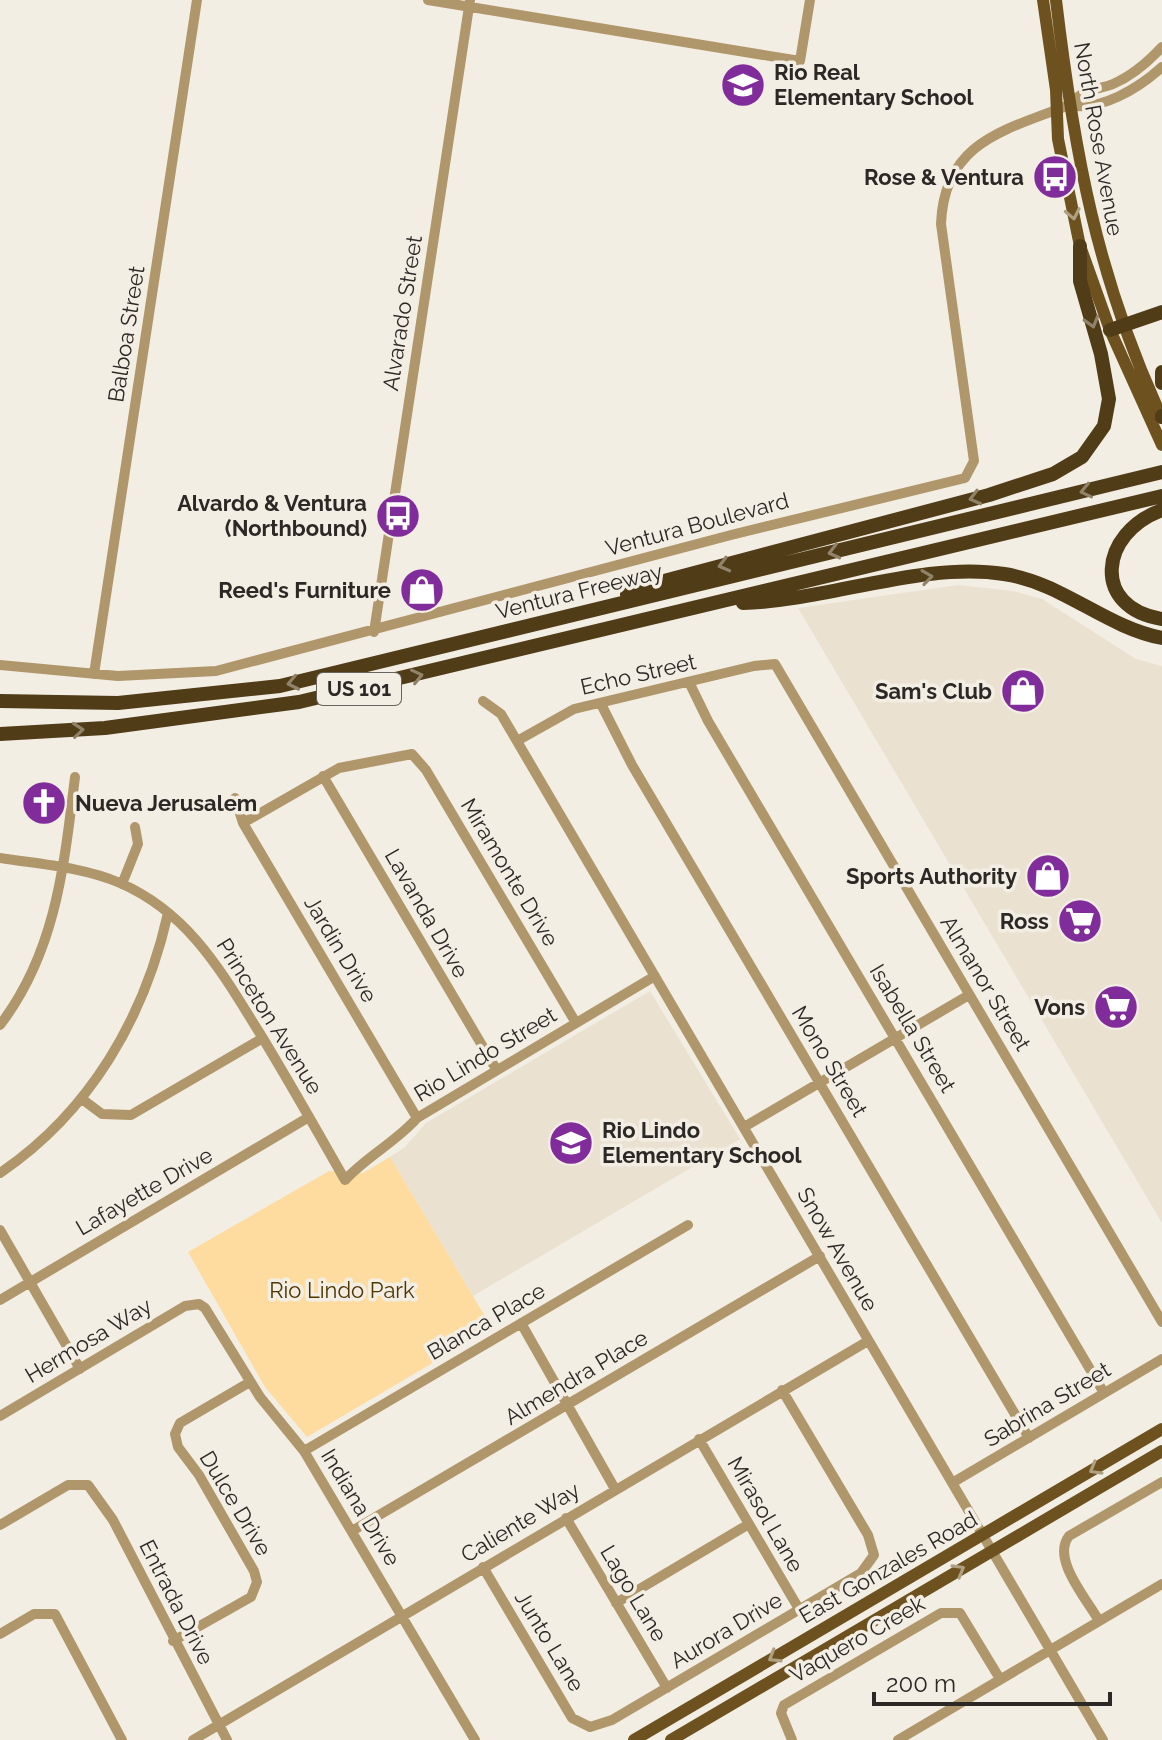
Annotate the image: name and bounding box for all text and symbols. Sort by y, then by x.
street label: North Rose Avenue [1069,40,1129,238]
place label: Rio Real Elementary School [774,59,975,110]
school or university icon: Rio Real Elementary School [719,61,767,109]
bus stop icon: Rose & Ventura [1031,153,1079,201]
place label: Rose & Ventura [864,164,1024,190]
one-way arrow [1064,207,1081,220]
street label: Alvarado Street [377,233,427,393]
street label: Balboa Street [102,263,150,404]
one-way arrow [1083,315,1099,329]
one-way arrow [1080,481,1094,498]
street label: Ventura Boulevard [602,487,792,561]
one-way arrow [969,489,983,505]
place label: Alvardo & Ventura (Northbound) [177,490,367,541]
bus stop icon: Alvardo & Ventura (Northbound) [374,492,422,540]
one-way arrow [827,543,841,560]
one-way arrow [717,555,731,572]
street label: Ventura Freeway [493,558,665,624]
shop icon: Reed's Furniture [398,566,446,614]
one-way arrow [920,569,934,586]
place label: Reed's Furniture [218,577,391,603]
street label: Echo Street [578,648,699,700]
shop icon: Sam's Club [999,667,1047,715]
one-way arrow [410,668,423,685]
road number: US 101 [317,673,401,705]
one-way arrow [286,674,299,691]
place label: Sam's Club [875,678,992,704]
one-way arrow [72,722,85,739]
church icon: Nueva Jerusalem [20,779,68,827]
place label: Nueva Jerusalem [75,790,257,816]
street label: Miramonte Drive [456,793,564,951]
street label: Lavanda Drive [380,844,474,982]
shop icon: Sports Authority [1024,852,1072,900]
place label: Sports Authority [846,863,1017,889]
street label: Jardin Drive [299,891,383,1007]
supermarket icon: Ross [1056,897,1104,945]
place label: Ross [1000,908,1049,934]
street label: Almanor Street [936,911,1037,1056]
street label: Princeton Avenue [212,933,329,1099]
street label: Isabella Street [865,959,962,1097]
supermarket icon: Vons [1092,983,1140,1031]
place label: Vons [1034,994,1085,1020]
street label: Rio Lindo Street [409,1001,561,1107]
street label: Mono Street [787,1001,874,1122]
place label: Rio Lindo Elementary School [602,1117,803,1168]
school or university icon: Rio Lindo Elementary School [547,1119,595,1167]
street label: Lafayette Drive [71,1141,217,1241]
street label: Snow Avenue [792,1183,884,1315]
park label: Rio Lindo Park [269,1277,415,1303]
street label: Blanca Place [422,1277,550,1365]
street label: Hermosa Way [20,1292,156,1388]
street label: Almendra Place [500,1324,652,1430]
street label: Sabrina Street [979,1356,1115,1452]
street label: Indiana Drive [316,1444,406,1570]
street label: Dulce Drive [195,1446,278,1560]
street label: Mirasol Lane [722,1452,810,1576]
one-way arrow [1089,1459,1104,1475]
street label: Caliente Way [456,1476,584,1568]
street label: East Gonzales Road [794,1505,982,1629]
street label: Entrada Drive [134,1535,220,1669]
street label: Lago Lane [595,1540,673,1646]
one-way arrow [950,1565,965,1580]
street label: Junto Lane [510,1586,590,1696]
street label: Aurora Drive [665,1586,787,1674]
street label: Vaquero Creek [785,1590,929,1688]
one-way arrow [768,1648,783,1663]
scale bar [874,1656,1110,1706]
text: 200 m [886,1669,956,1698]

